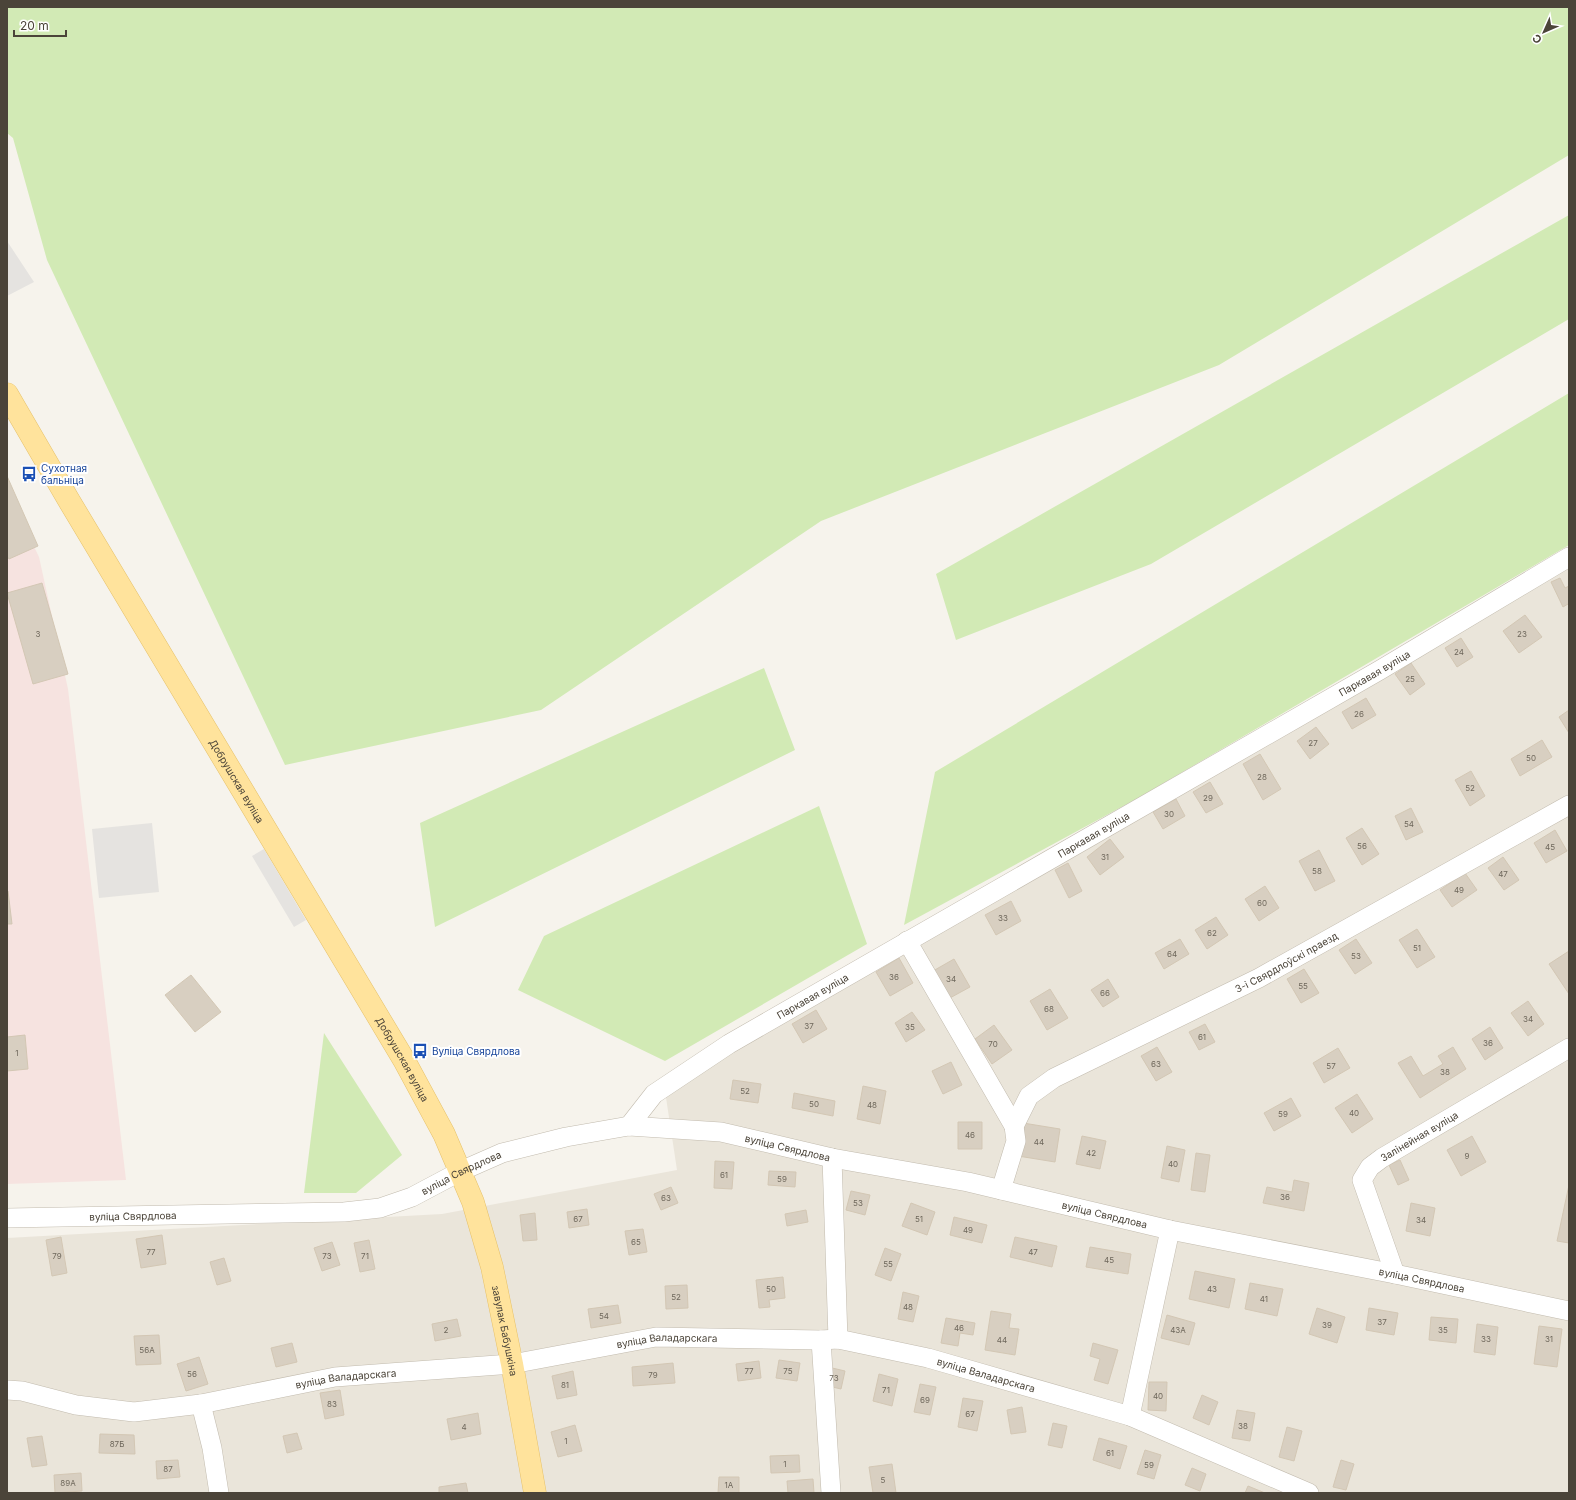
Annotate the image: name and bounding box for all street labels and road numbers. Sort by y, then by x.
street label: Паркавая вуліца [1336,648,1412,699]
street label: Добрушская вуліца [207,737,267,825]
street label: Паркавая вуліца [1056,809,1131,860]
street label: 3-і Свярдлоўскі праезд [1233,929,1340,995]
street label: Паркавая вуліца [775,971,850,1021]
street label: Добрушская вуліца [374,1015,431,1104]
street label: Залінейная вуліца [1378,1109,1460,1164]
street label: вуліца Свярдлова [744,1132,832,1163]
street label: вуліца Свярдлова [419,1148,503,1197]
street label: вуліца Свярдлова [1061,1199,1149,1230]
street label: вуліца Свярдлова [89,1209,177,1223]
street label: вуліца Свярдлова [1378,1265,1466,1295]
street label: завулак Бабушкіна [490,1284,520,1377]
street label: вуліца Валадарскага [615,1331,718,1350]
street label: вуліца Валадарскага [936,1355,1037,1395]
street label: вуліца Валадарскага [294,1367,397,1391]

